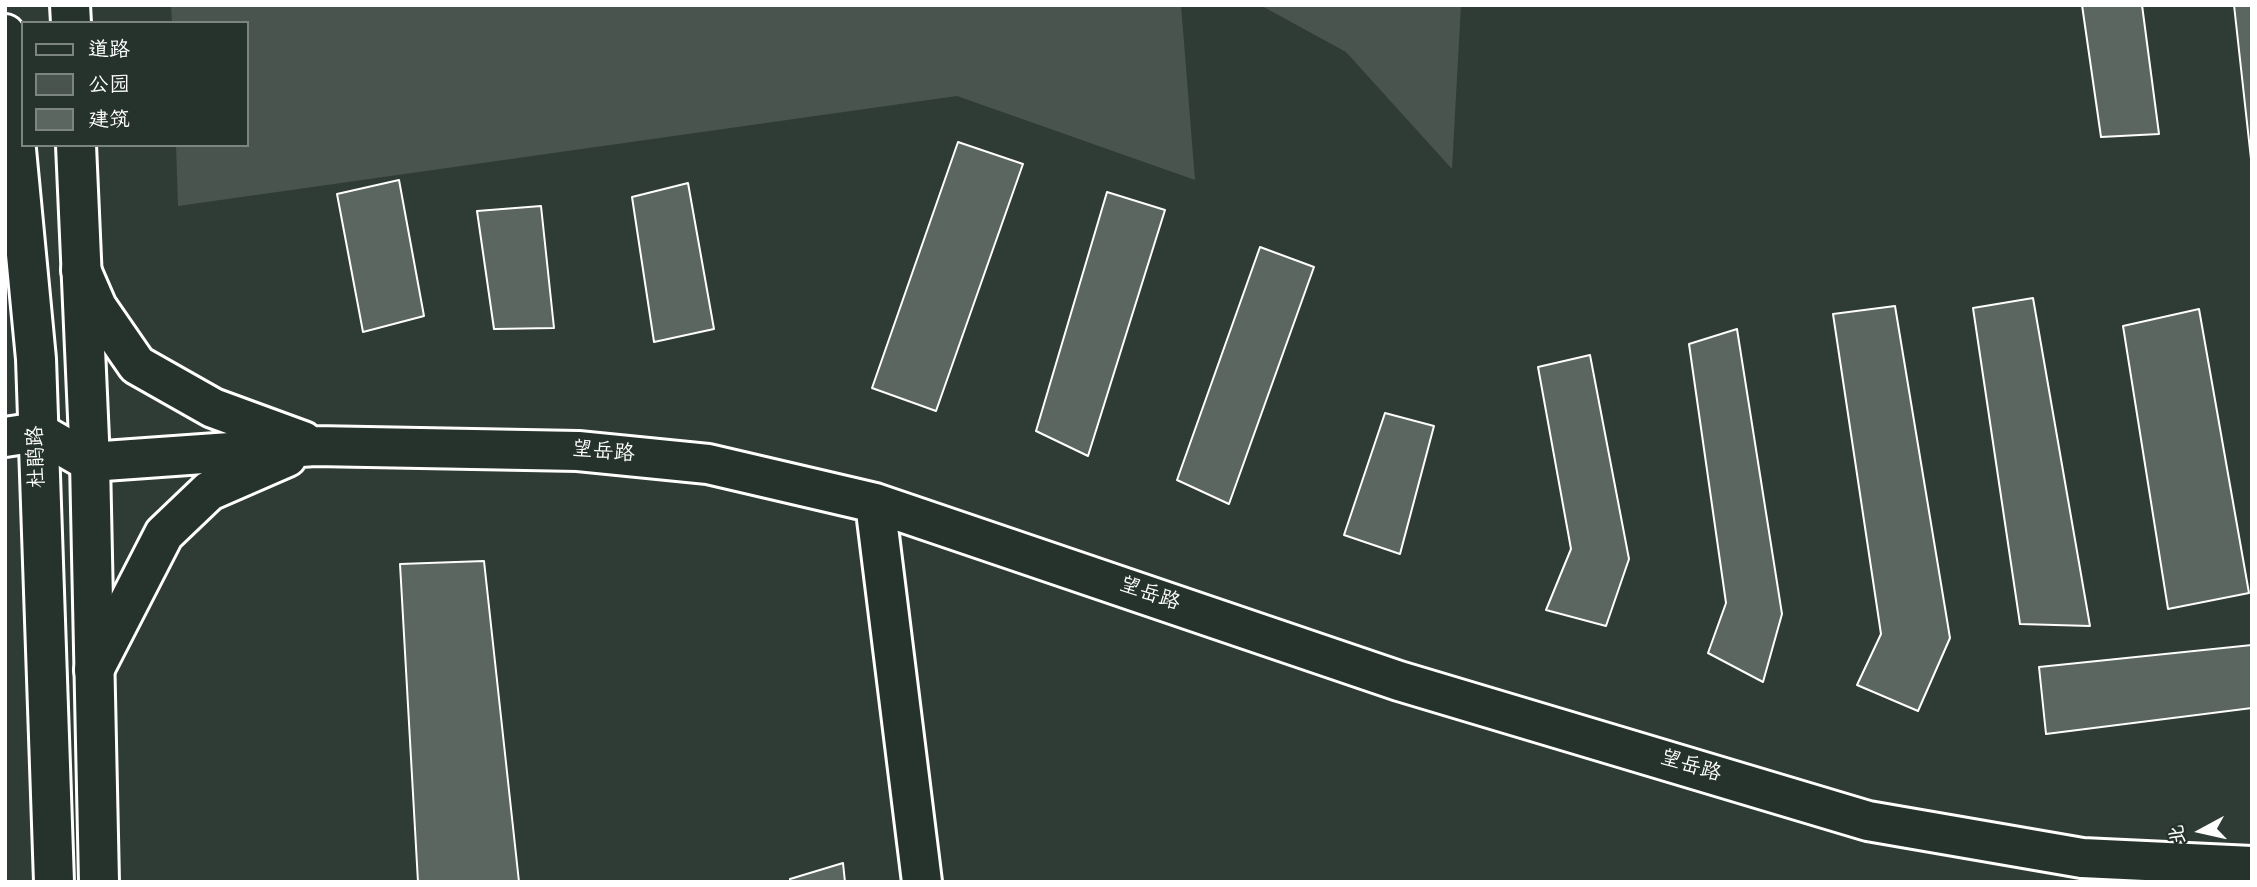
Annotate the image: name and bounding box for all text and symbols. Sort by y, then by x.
legend [21,21,248,147]
text: 道路 [88,40,130,65]
text: 公园 [88,75,130,100]
text: 建筑 [88,110,130,135]
street label: 杜鹃路 [25,425,53,489]
street label: 望岳路 [571,439,635,469]
street label: 望岳路 [1115,574,1183,618]
street label: 望岳路 [1656,747,1724,789]
north arrow [2166,796,2236,866]
text: 北 [2167,823,2192,845]

